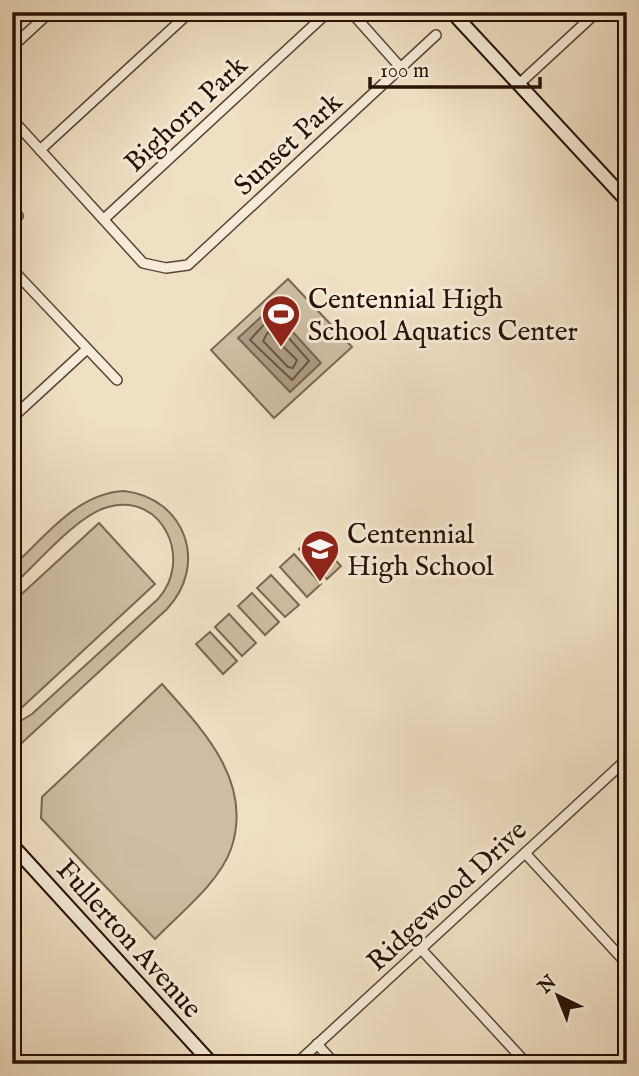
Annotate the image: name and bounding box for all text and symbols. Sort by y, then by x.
scale bar [370,46,539,90]
street label: Bighorn Park [118,48,256,181]
text: 100 m [380,58,429,85]
street label: Sunset Park [227,85,351,204]
place label: Centennial High School Aquatics Center [308,283,578,350]
sports icon: Centennial High School Aquatics Center [260,293,302,348]
place label: Centennial High School [347,518,494,585]
school or university icon: Centennial High School [299,528,341,583]
street label: Ridgewood Drive [360,814,535,980]
street label: Fullerton Avenue [48,853,209,1026]
north arrow [524,960,594,1030]
text: N [533,970,562,1000]

